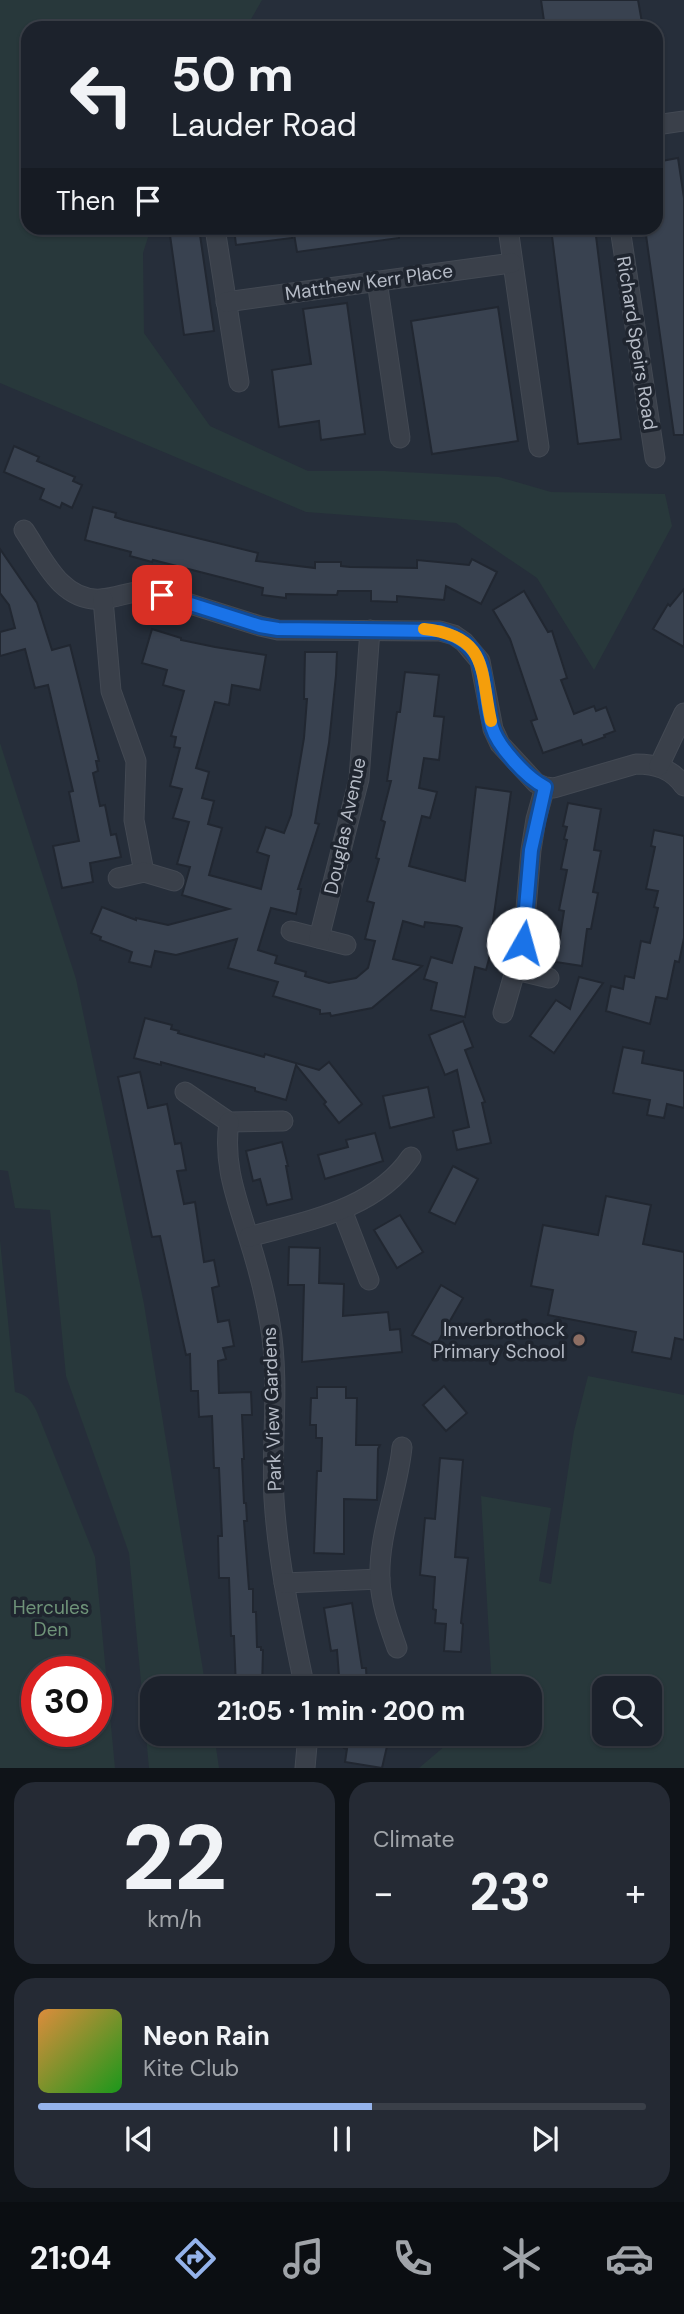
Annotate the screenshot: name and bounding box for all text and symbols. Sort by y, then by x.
text: 50 m [171,42,294,106]
icon: left [56,49,147,140]
text: Lauder Road [171,104,357,146]
icon: arrive [129,182,167,220]
text: Then [56,184,115,218]
street label: Richard Speirs Road [611,254,663,432]
street label: Matthew Kerr Place [283,258,455,306]
pin [132,565,192,625]
icon: arrive [143,576,181,614]
street label: Douglas Avenue [318,755,372,897]
position arrow [486,906,560,980]
place label: Inverbrothock Primary School [433,1317,565,1364]
street label: Park View Gardens [257,1326,287,1492]
marker: Inverbrothock Primary School [571,1332,587,1348]
park label: Hercules Den [13,1595,89,1642]
speed limit sign: 30 [21,1656,112,1747]
map controls [592,1676,662,1746]
button: search [592,1676,662,1746]
text: 21:05 · 1 min · 200 m [217,1694,465,1728]
text: 22 [122,1799,227,1917]
text: Climate [373,1824,455,1854]
text: 23° [469,1858,550,1926]
text: − [373,1868,394,1918]
text: + [625,1868,646,1918]
text: km/h [147,1904,202,1934]
text: Neon Rain [143,2019,270,2053]
text: Kite Club [143,2053,239,2083]
icon: previous [120,2120,158,2158]
icon: pause [323,2120,361,2158]
icon: next [526,2120,564,2158]
icon: directions [171,2234,220,2283]
icon: music [279,2234,328,2283]
icon: phone [388,2234,437,2283]
icon: climate [497,2234,546,2283]
icon: car [605,2234,654,2283]
text: 21:04 [30,2237,111,2279]

